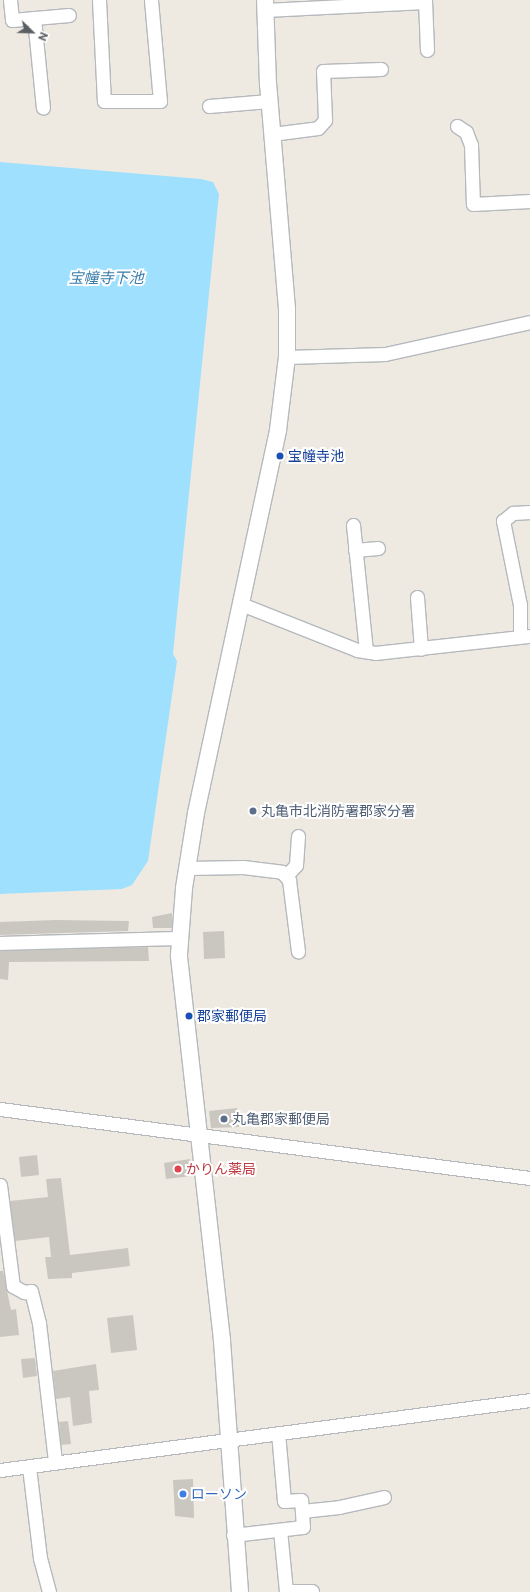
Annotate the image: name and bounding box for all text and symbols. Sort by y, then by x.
north arrow [12,12,52,52]
text: N [36,31,51,43]
water label: 宝幢寺下池 [69,269,143,287]
place label: 宝幢寺池 [288,448,344,464]
marker: 宝幢寺池 [275,451,285,461]
place label: 丸亀市北消防署郡家分署 [261,803,415,819]
marker: 丸亀市北消防署郡家分署 [248,806,258,816]
place label: 郡家郵便局 [197,1008,267,1024]
marker: 郡家郵便局 [184,1011,194,1021]
place label: 丸亀郡家郵便局 [232,1111,330,1127]
marker: 丸亀郡家郵便局 [219,1114,229,1124]
place label: かりん薬局 [186,1161,256,1177]
marker: かりん薬局 [173,1164,183,1174]
place label: ローソン [191,1486,247,1502]
marker: ローソン [178,1489,188,1499]

